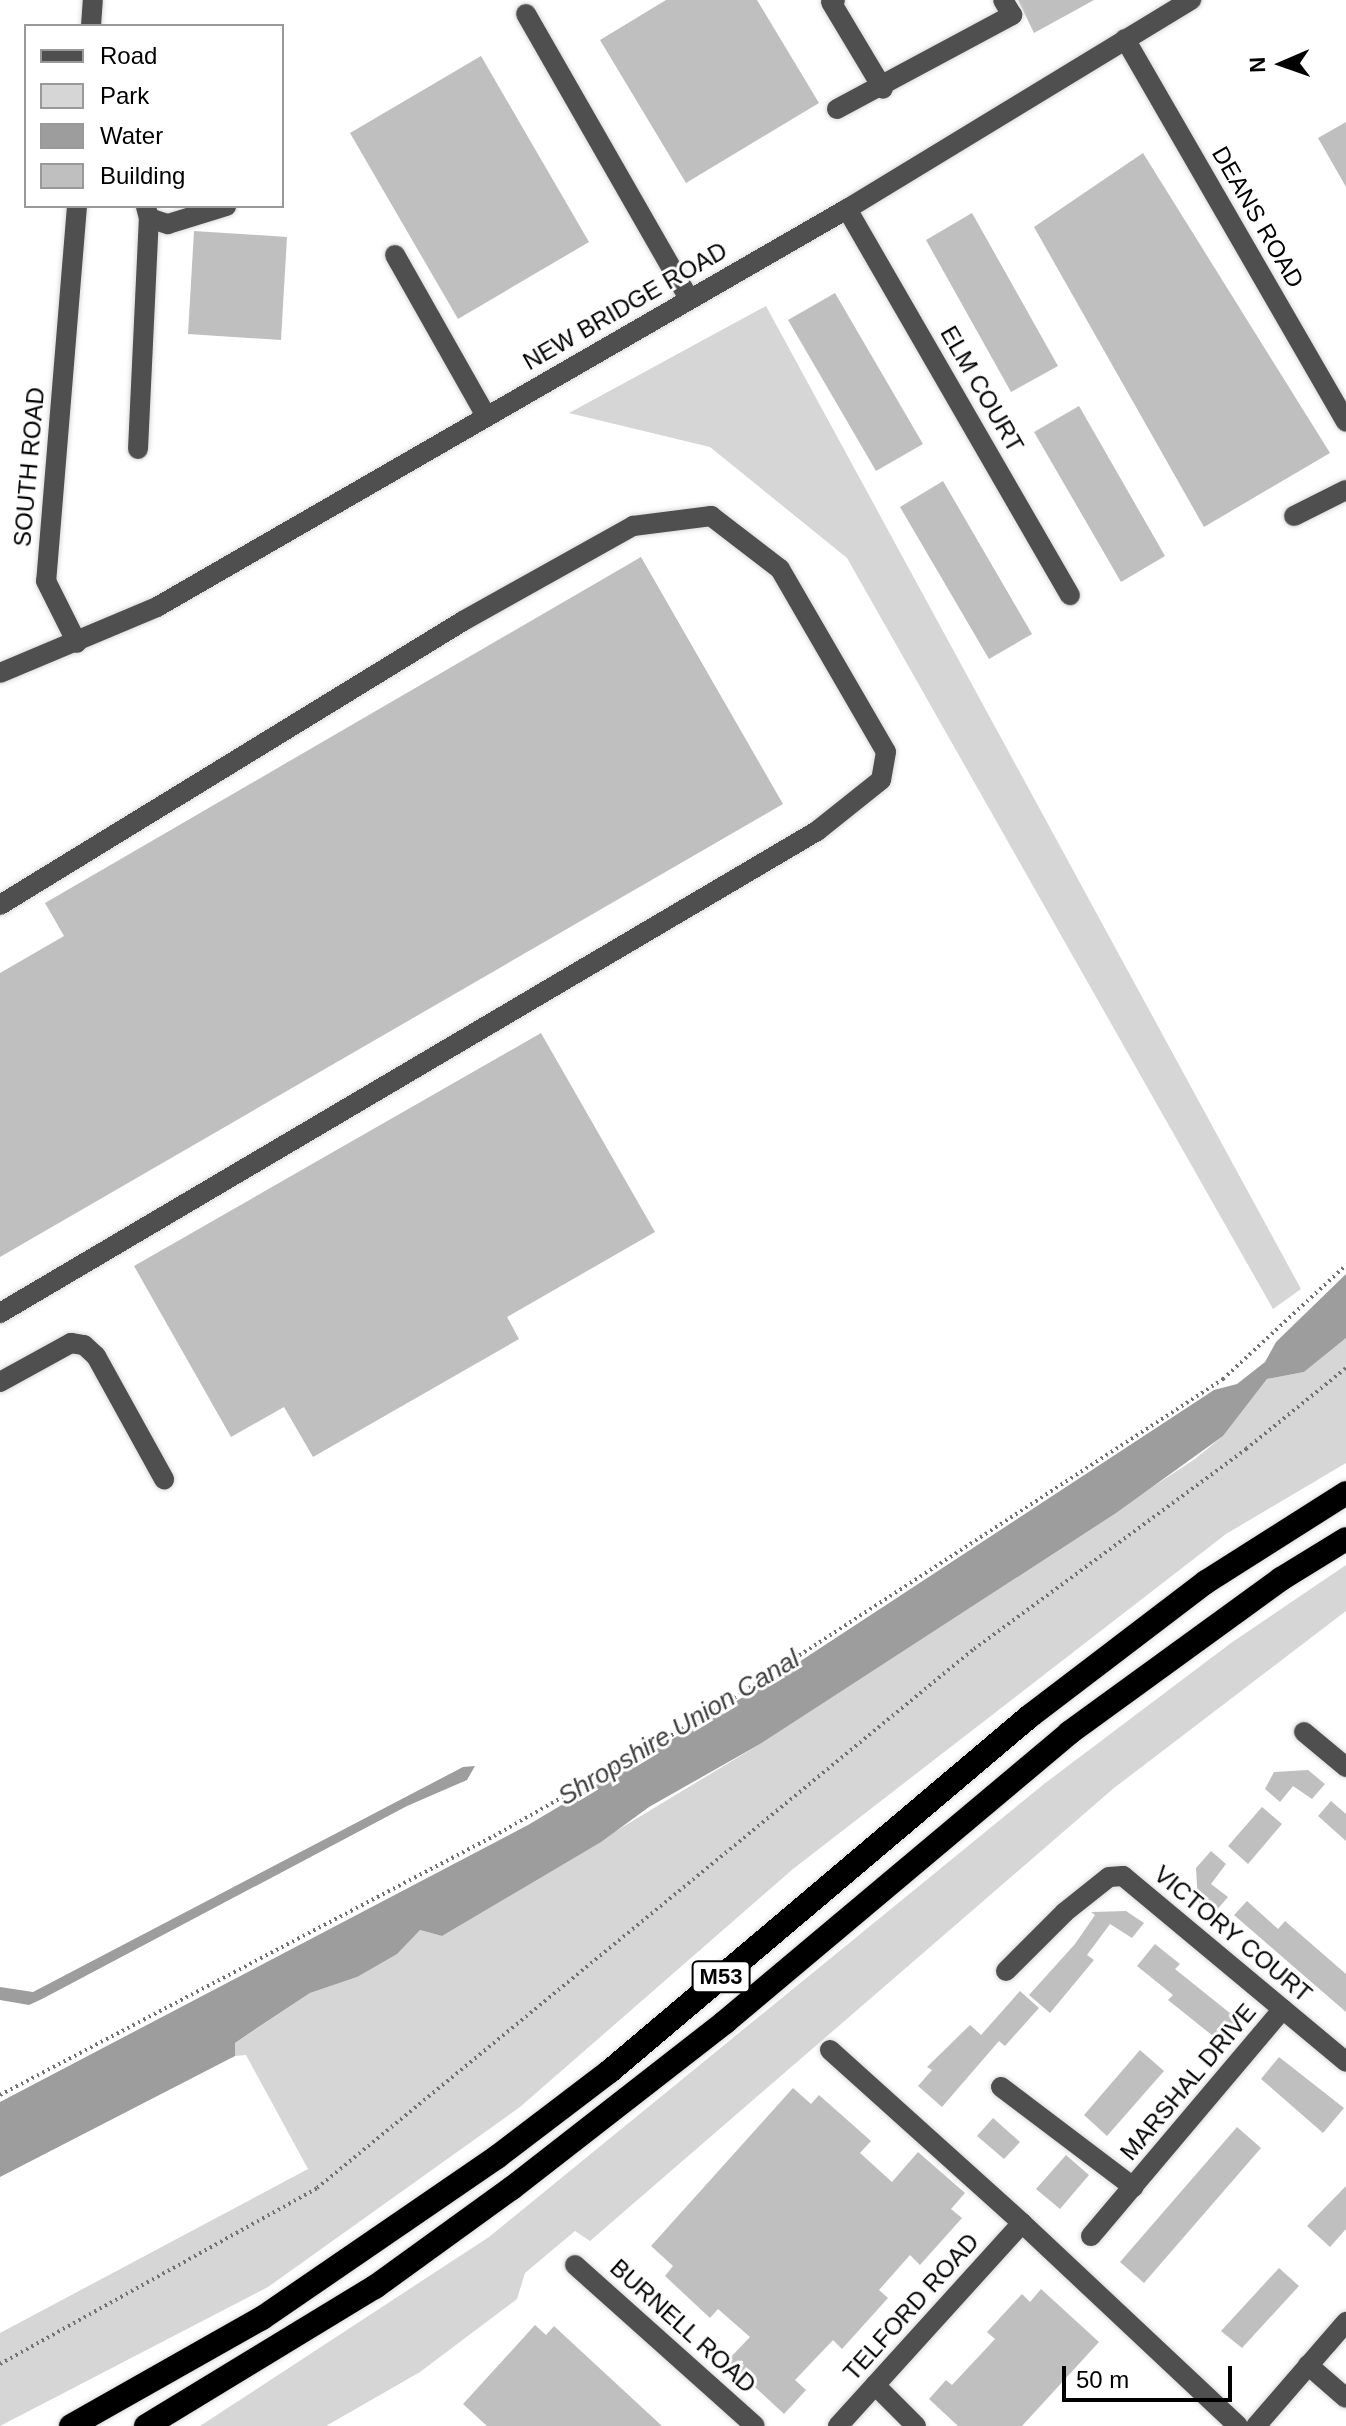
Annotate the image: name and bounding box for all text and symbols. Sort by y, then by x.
legend [24,24,284,208]
north arrow [1242,24,1322,104]
text: Road [100,42,157,69]
text: N [1245,56,1270,73]
text: Park [100,82,149,109]
text: Water [100,122,163,149]
street label: DEANS ROAD [1206,141,1310,293]
text: Building [100,162,185,189]
street label: NEW BRIDGE ROAD [518,236,732,376]
street label: ELM COURT [934,321,1030,457]
street label: SOUTH ROAD [8,386,50,548]
water label: Shropshire Union Canal [553,1644,805,1812]
street label: VICTORY COURT [1148,1860,1318,2008]
road number: M53 [691,1959,751,1995]
street label: MARSHAL DRIVE [1114,1998,1262,2166]
street label: TELFORD ROAD [837,2228,985,2386]
street label: BURNELL ROAD [604,2253,762,2399]
scale bar [1066,2350,1236,2400]
text: 50 m [1076,2366,1129,2393]

